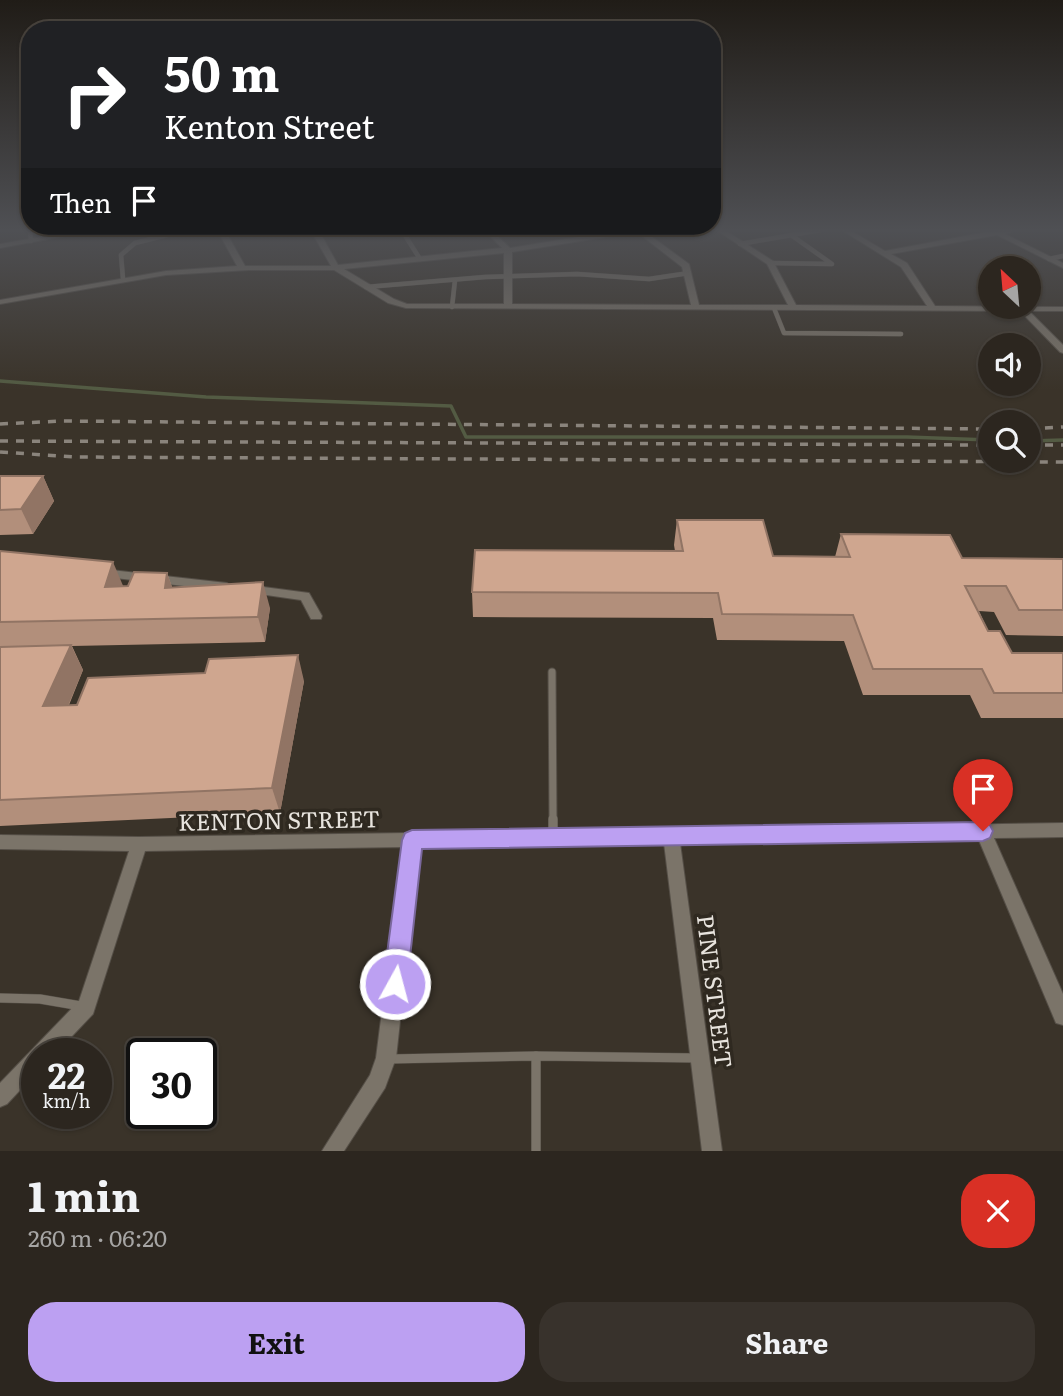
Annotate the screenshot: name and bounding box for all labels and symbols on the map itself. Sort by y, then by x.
north arrow [978,256,1041,318]
pin [953,759,1013,831]
street label: KENTON STREET [178,800,380,838]
street label: PINE STREET [690,912,742,1070]
position arrow [358,947,432,1021]
speed limit sign: 30 [126,1038,217,1129]

